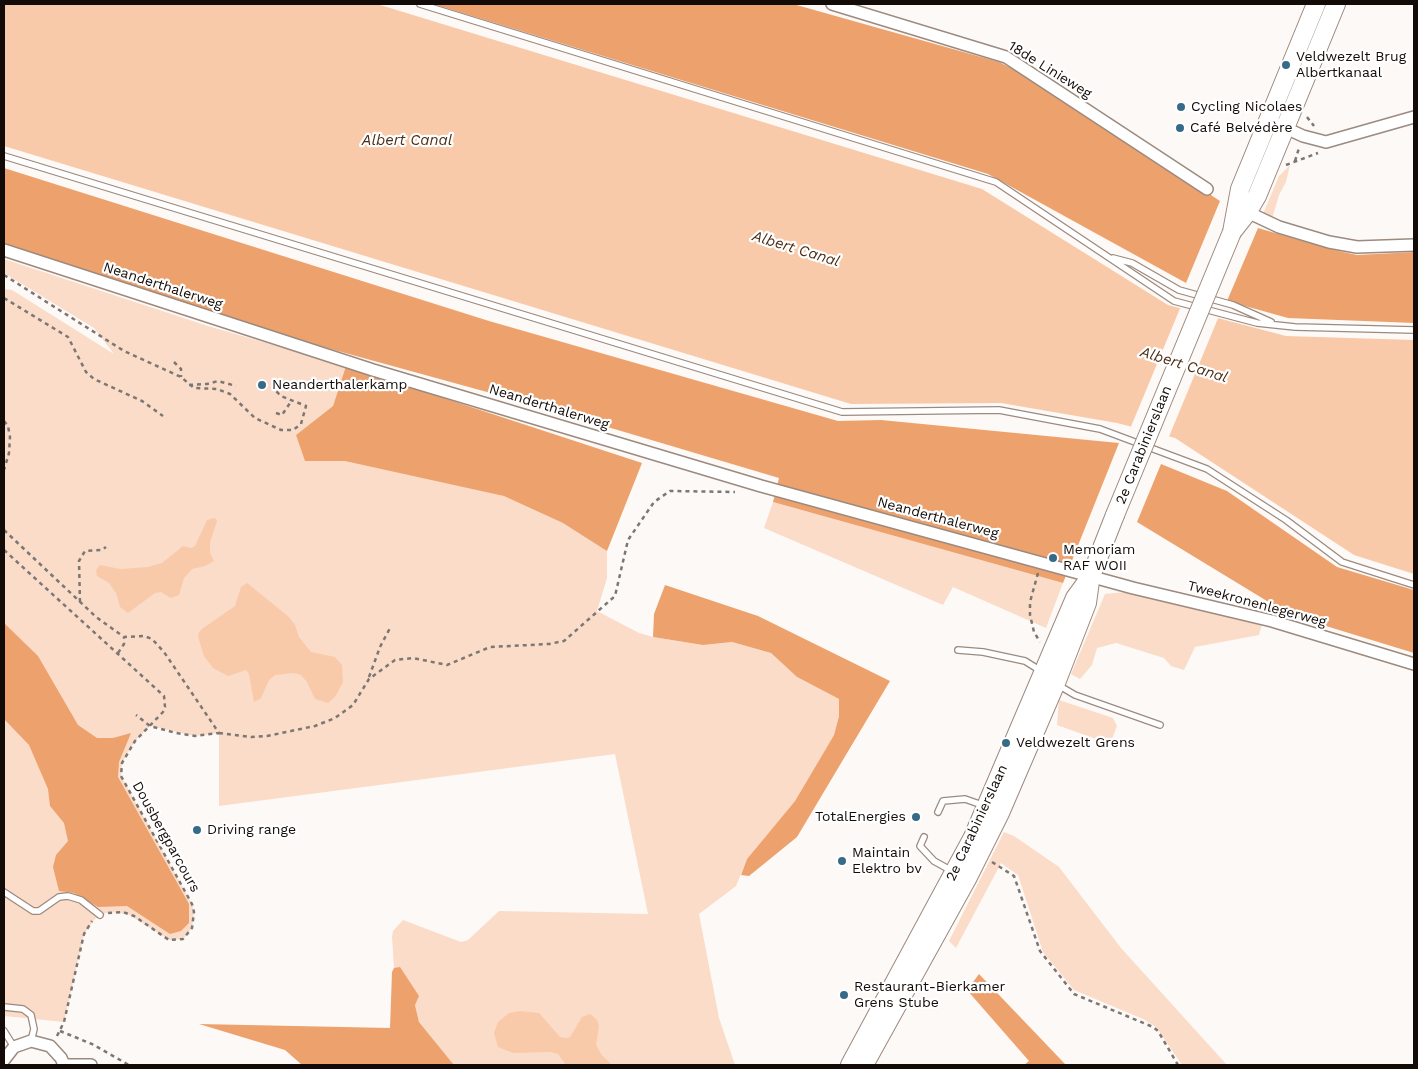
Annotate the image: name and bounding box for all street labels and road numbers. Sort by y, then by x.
street label: 18de Linieweg [1005,38,1095,102]
street label: Neanderthalerweg [101,259,225,313]
street label: Neanderthalerweg [487,381,611,433]
street label: 2e Carabinierslaan [1113,383,1175,507]
street label: Neanderthalerweg [876,494,1000,542]
street label: Tweekronenlegerweg [1186,577,1328,631]
street label: 2e Carabinierslaan [943,762,1011,884]
street label: Dousbergparcours [129,779,203,895]

